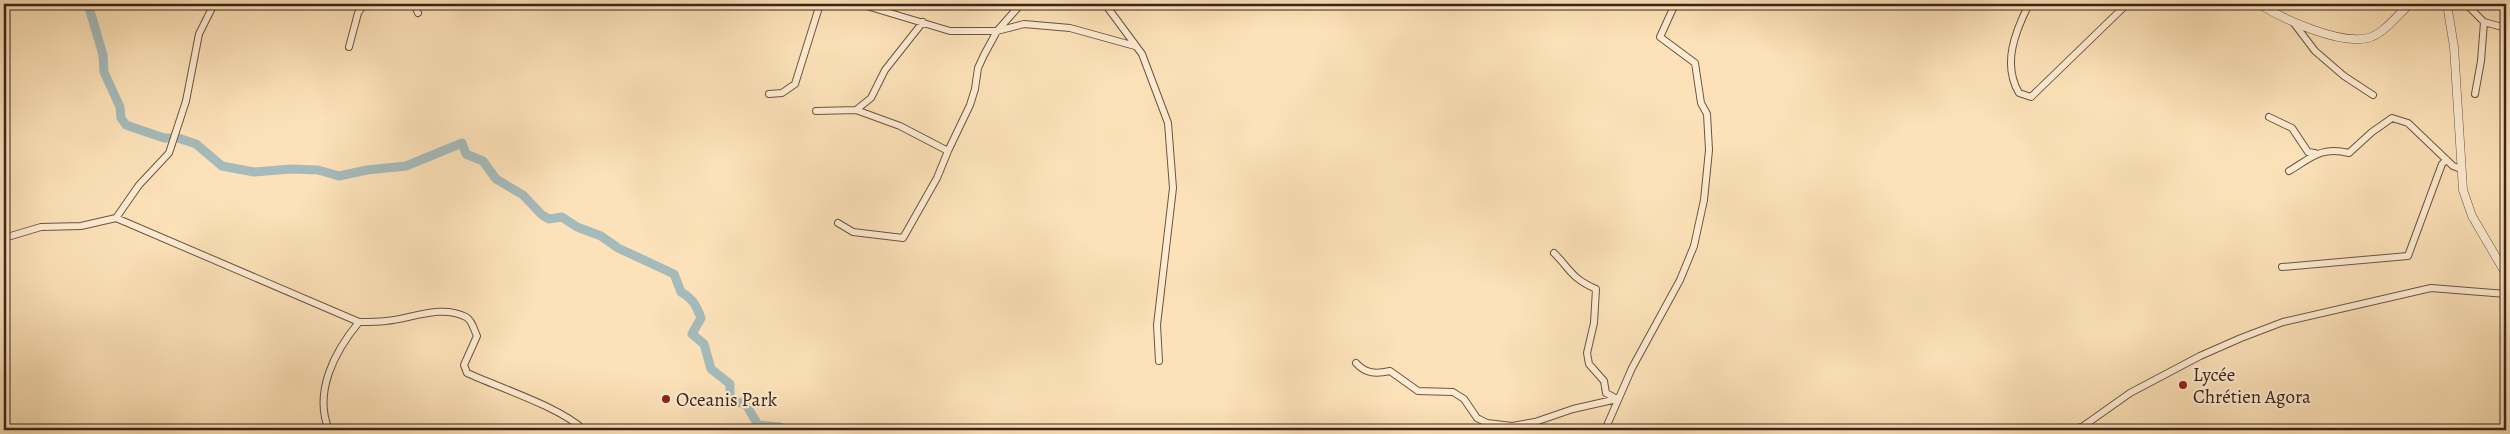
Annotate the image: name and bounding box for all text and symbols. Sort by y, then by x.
place label: Lycée Chrétien Agora [2193,362,2311,410]
marker: Lycée Chrétien Agora [2177,379,2189,391]
place label: Oceanis Park [676,387,778,413]
marker: Oceanis Park [660,393,672,405]

